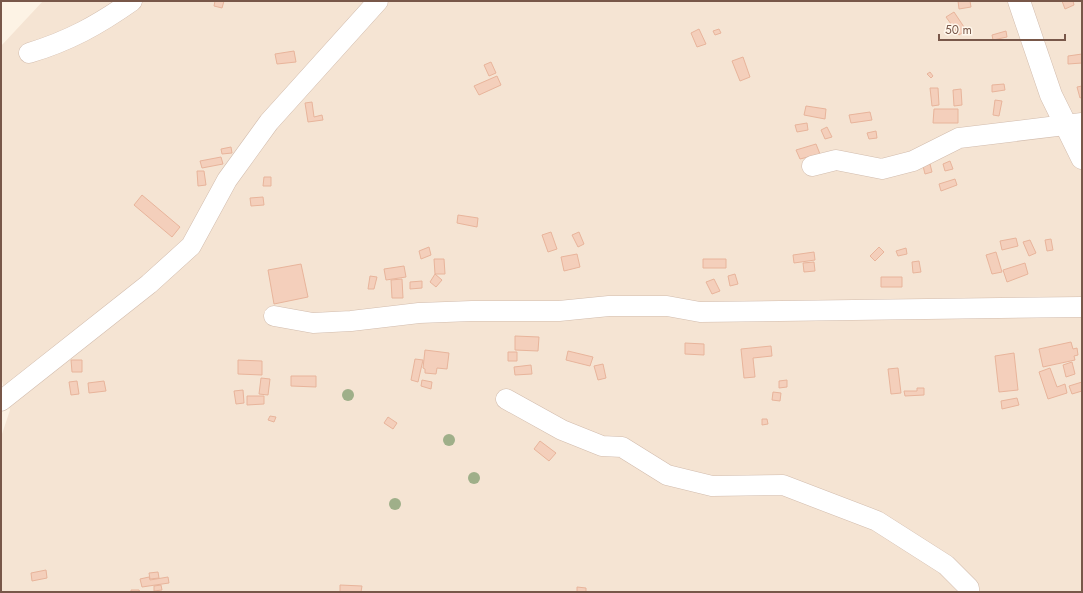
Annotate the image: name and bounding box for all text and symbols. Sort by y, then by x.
scale bar [939,16,1065,42]
text: 50 m [945,21,972,39]

